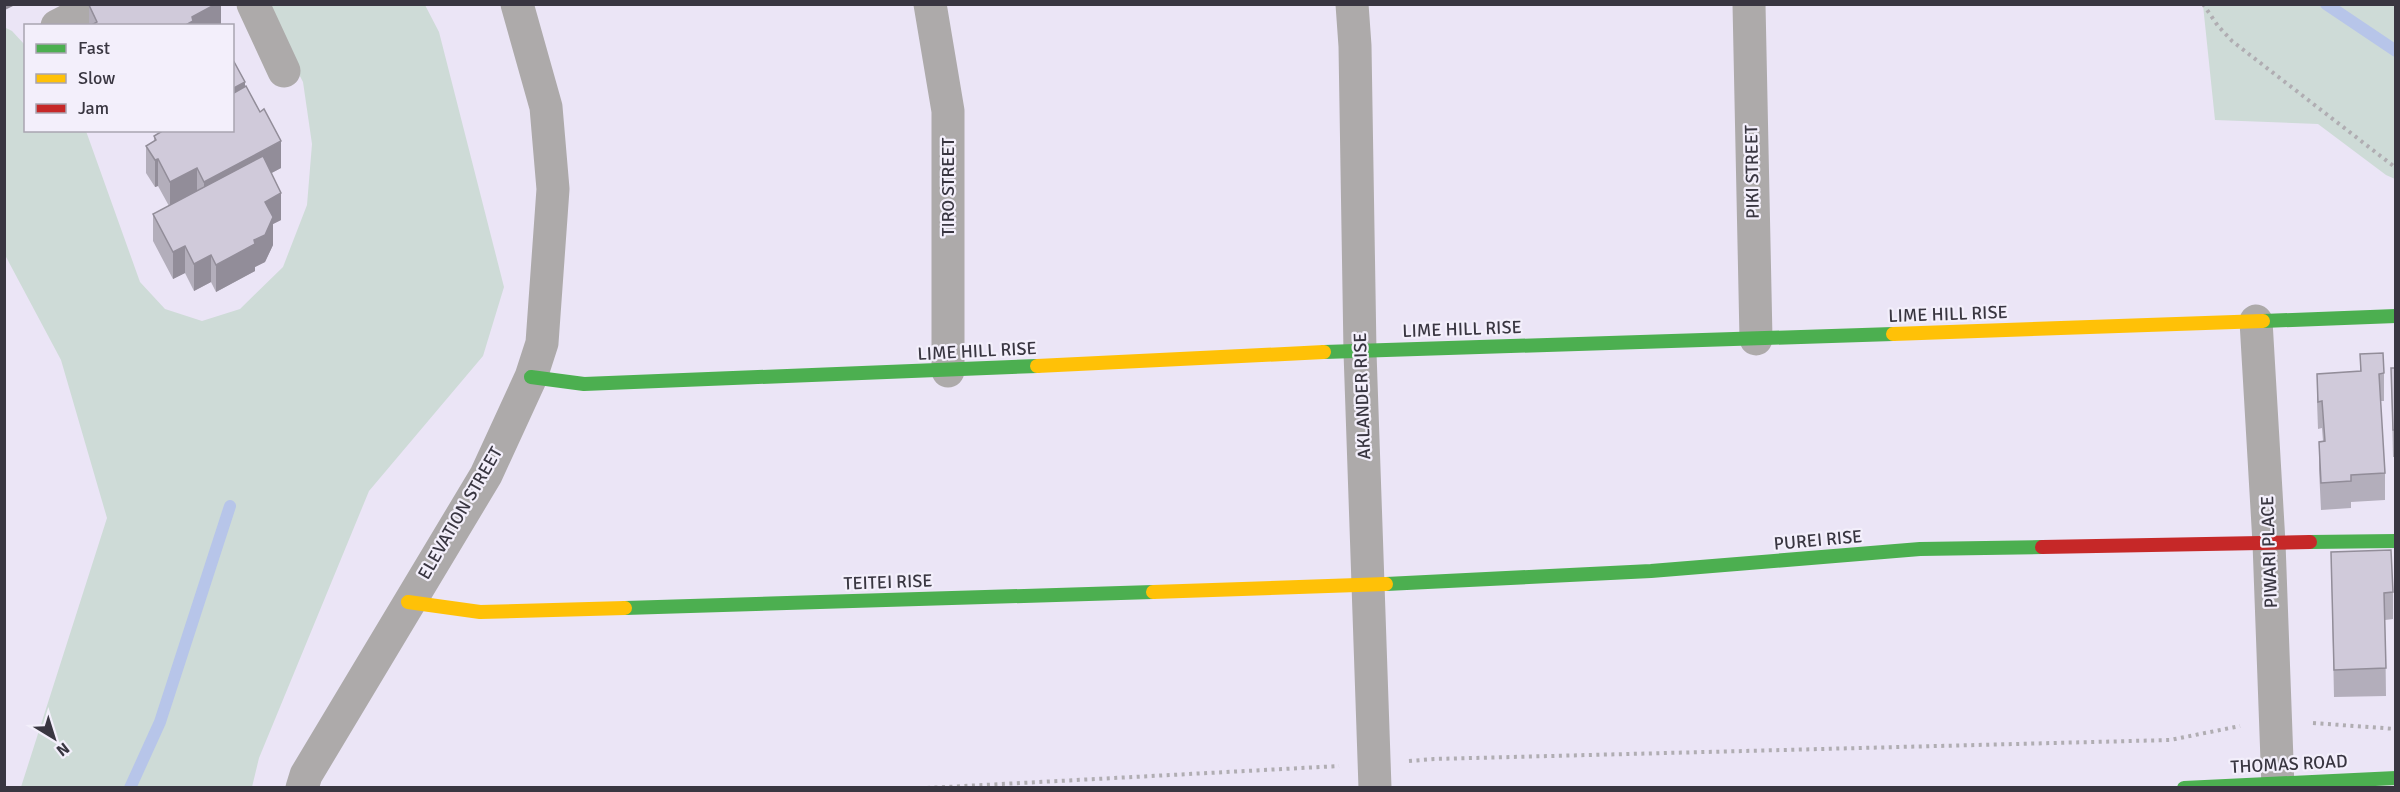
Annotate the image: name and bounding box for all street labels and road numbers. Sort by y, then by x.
street label: PIKI STREET [1740,125,1764,219]
street label: TIRO STREET [937,137,959,236]
street label: LIME HILL RISE [1888,301,2008,327]
street label: LIME HILL RISE [1402,316,1522,342]
street label: AKLANDER RISE [1349,332,1375,460]
street label: LIME HILL RISE [917,337,1037,365]
street label: ELEVATION STREET [413,443,507,583]
street label: PIWARI PLACE [2256,495,2282,609]
street label: PUREI RISE [1773,525,1863,555]
street label: TEITEI RISE [843,569,933,595]
street label: THOMAS ROAD [2230,750,2348,778]

